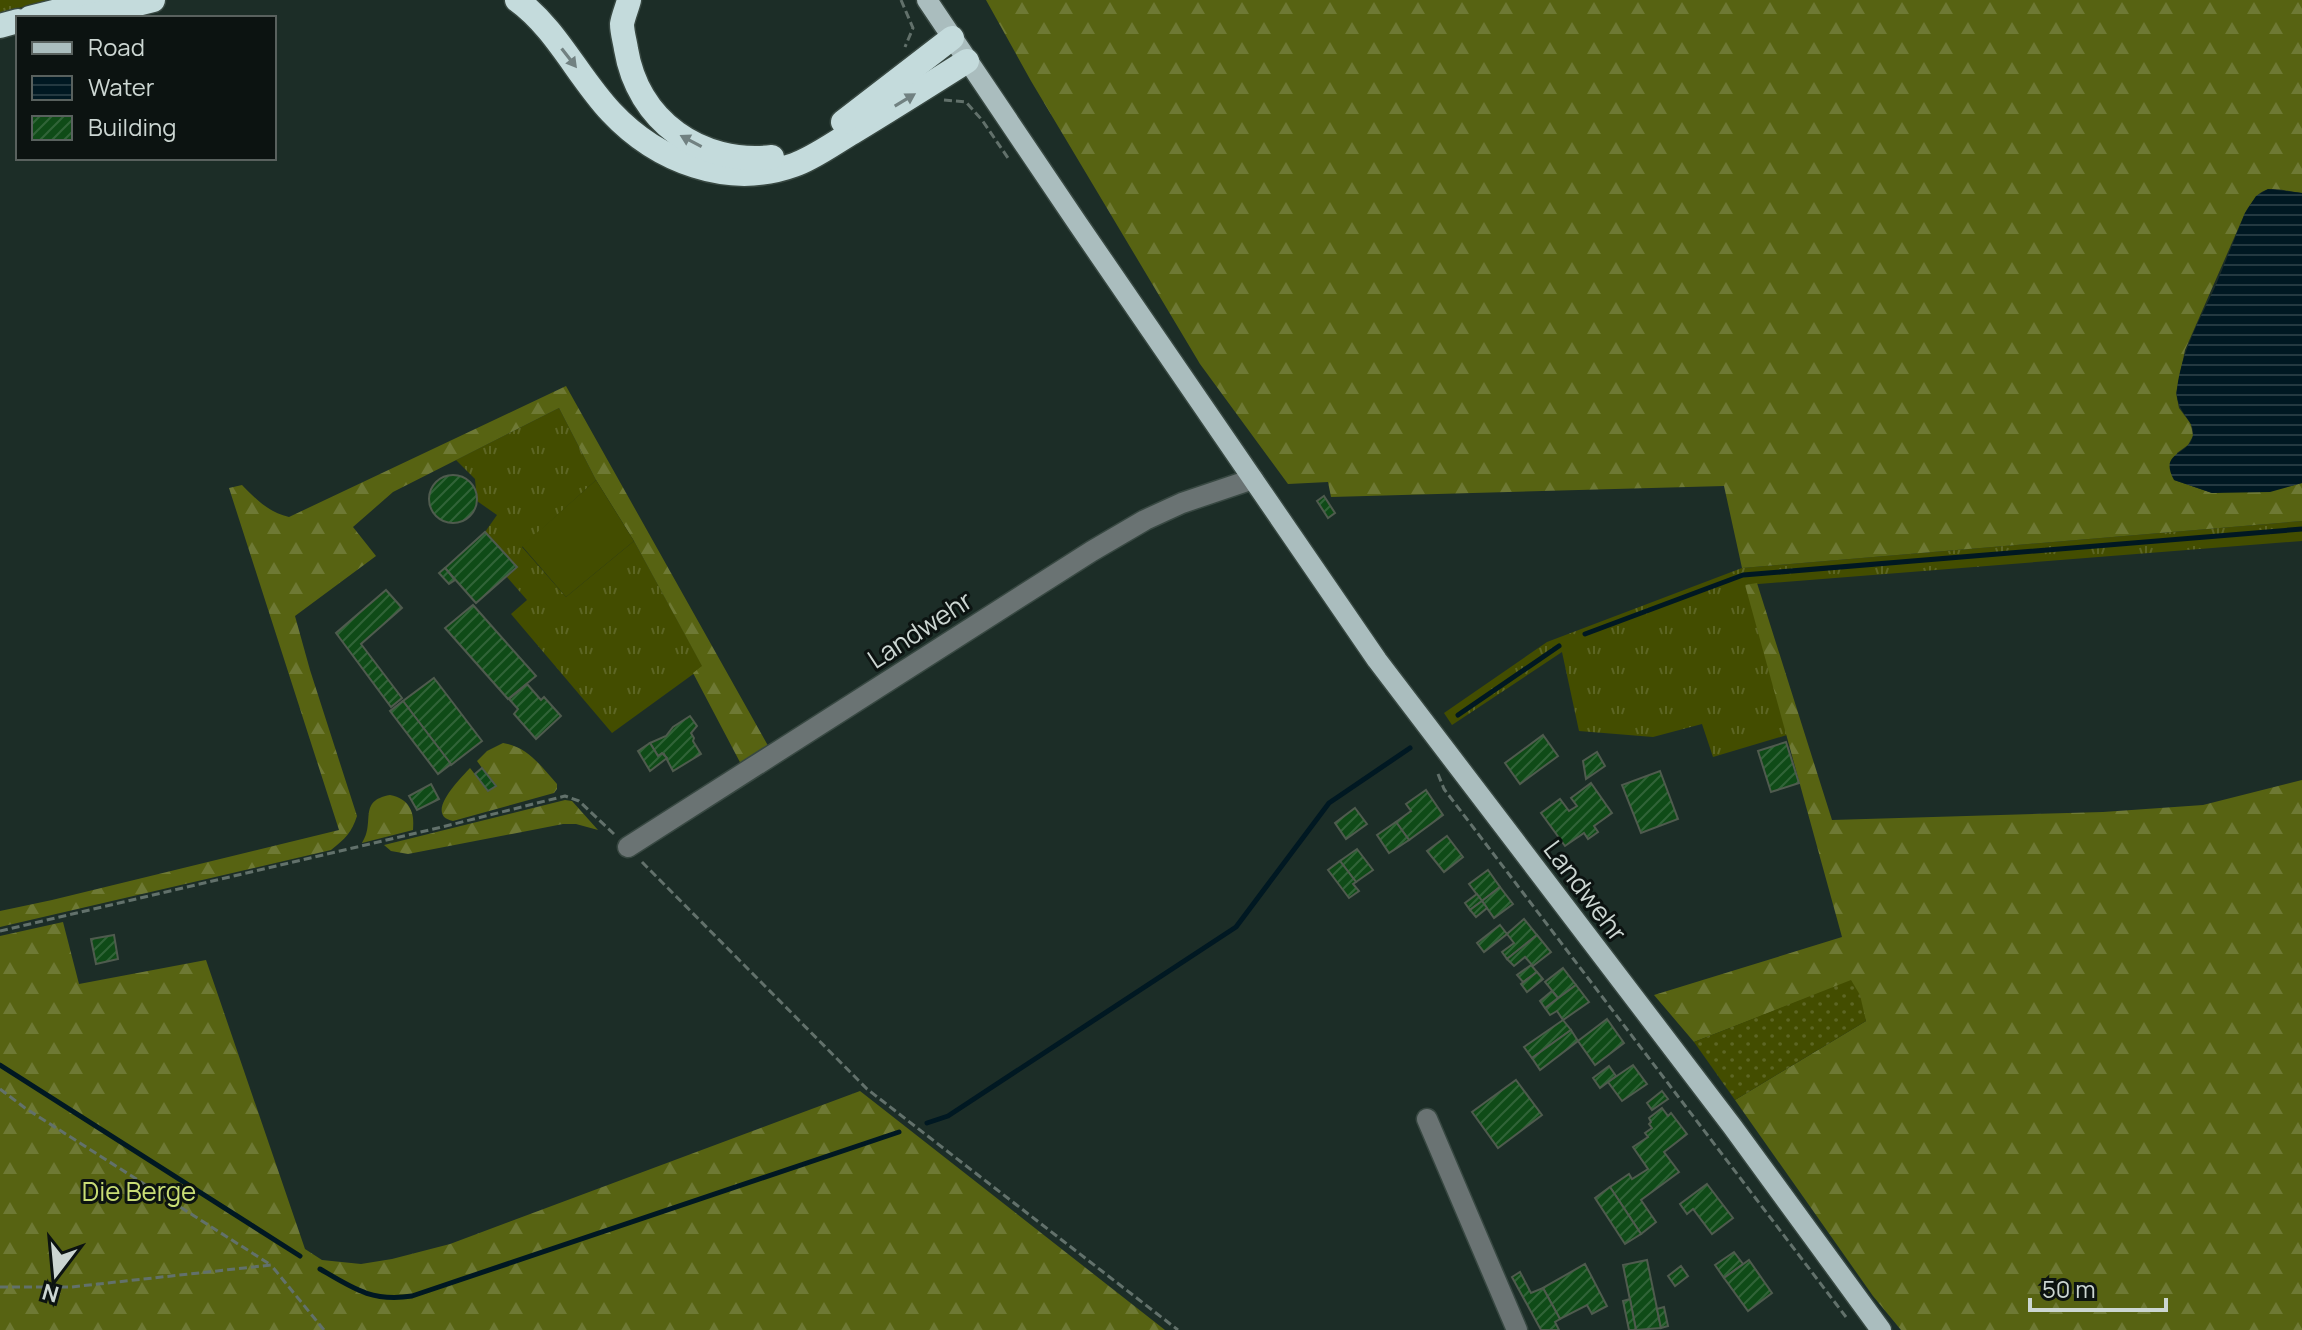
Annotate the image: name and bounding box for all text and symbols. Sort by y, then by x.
legend [16,16,276,160]
text: Road [88,30,145,63]
one-way arrow [560,48,576,68]
text: Water [88,70,155,103]
one-way arrow [895,92,916,107]
text: Building [88,110,176,143]
one-way arrow [680,135,703,148]
street label: Landwehr [860,582,979,676]
street label: Landwehr [1536,832,1636,948]
park label: Die Berge [82,1173,196,1209]
north arrow [16,1234,96,1314]
scale bar [2030,1262,2166,1312]
text: 50 m [2042,1272,2096,1305]
text: N [39,1277,62,1310]

